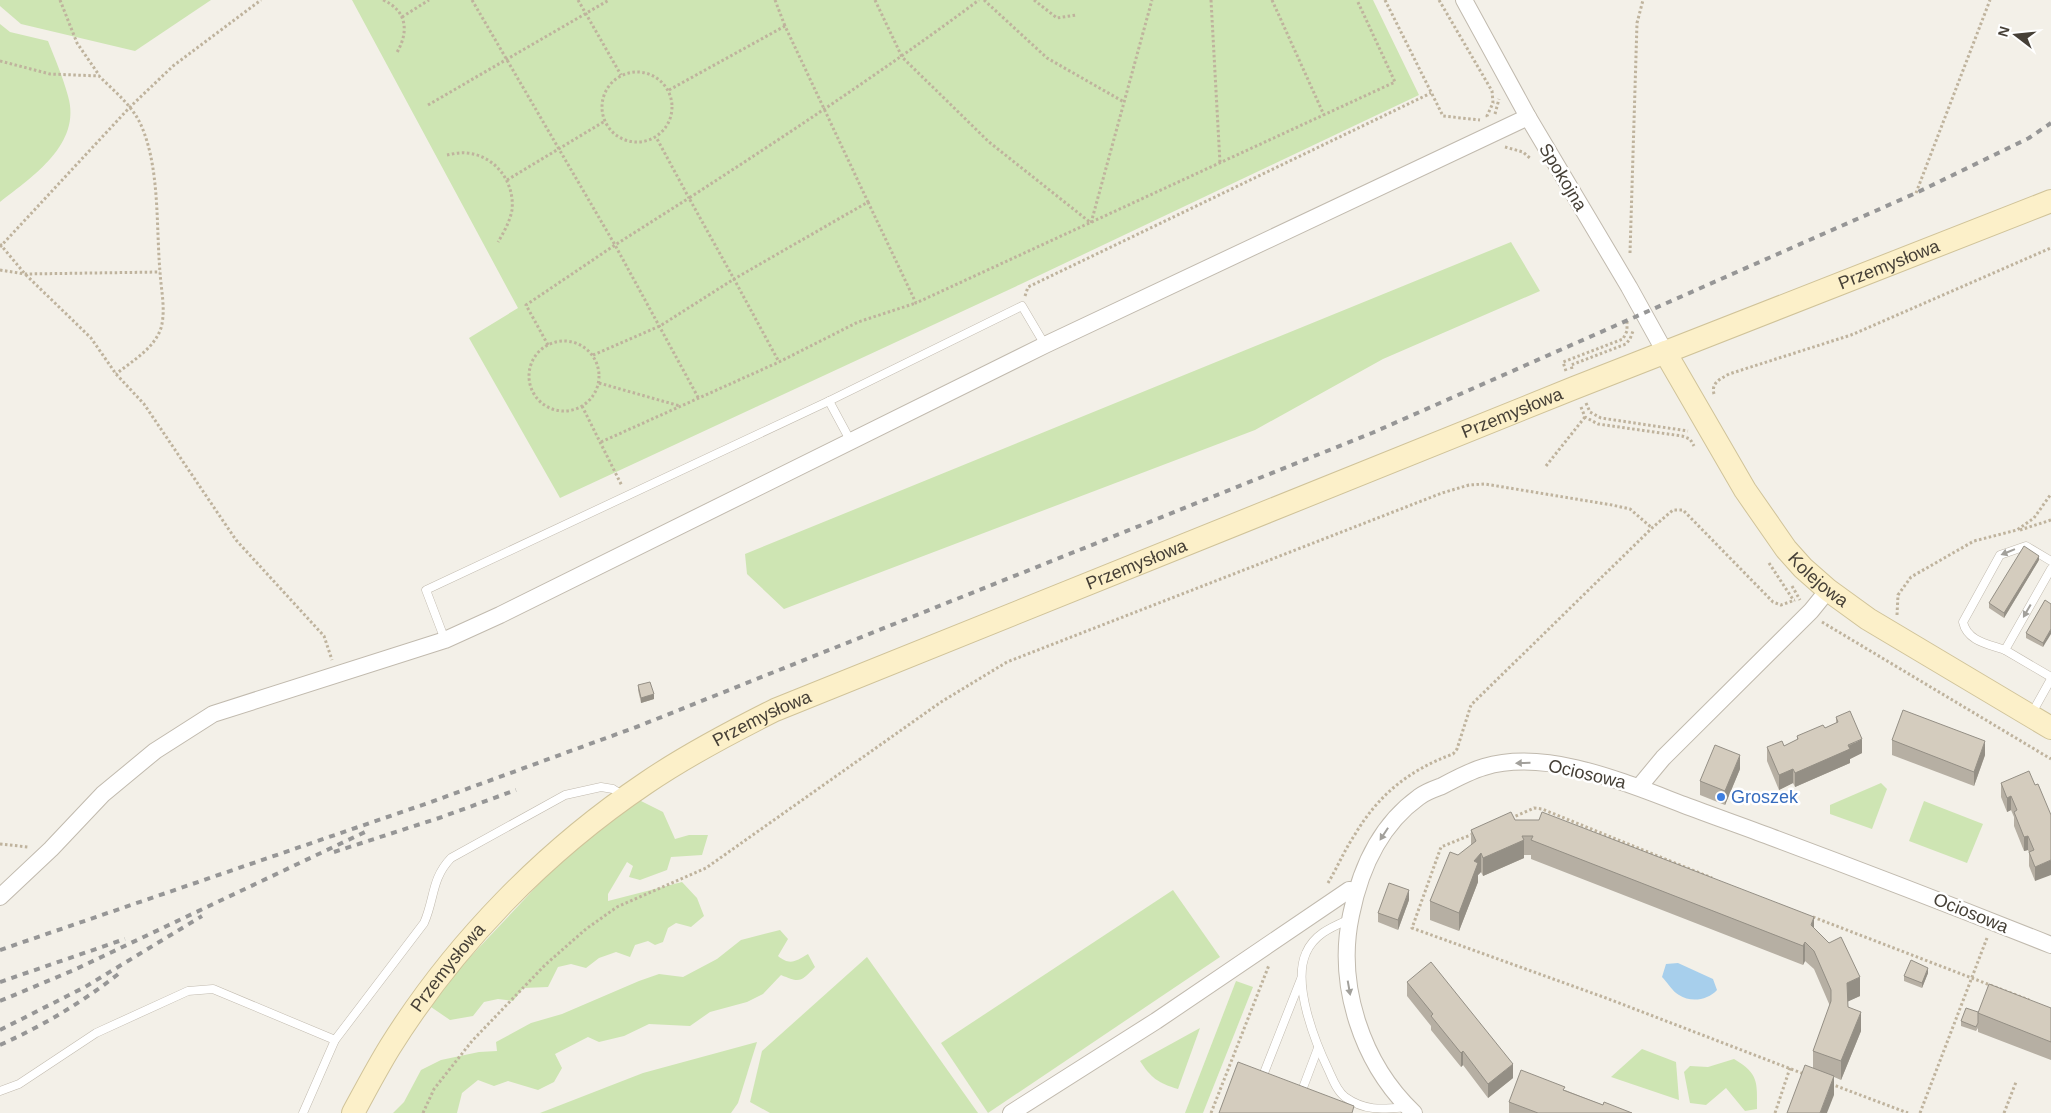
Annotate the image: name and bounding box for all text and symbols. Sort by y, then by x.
north arrow [1991,10,2041,60]
text: N [1994,24,2013,38]
street label: Spokojna [1535,140,1591,215]
street label: Przemysłowa [1835,235,1943,293]
street label: Przemysłowa [1459,383,1566,442]
street label: Przemysłowa [1083,535,1191,594]
street label: Kolejowa [1784,548,1853,612]
one-way arrow [2000,548,2015,556]
one-way arrow [2022,605,2031,618]
street label: Przemysłowa [709,686,815,751]
street label: Ociosowa [1546,755,1629,793]
one-way arrow [1515,759,1531,767]
place label: Groszek [1731,787,1799,807]
marker: Groszek [1715,791,1727,803]
one-way arrow [1379,827,1389,841]
street label: Ociosowa [1931,889,2012,937]
street label: Przemysłowa [407,919,490,1015]
one-way arrow [1346,981,1354,997]

